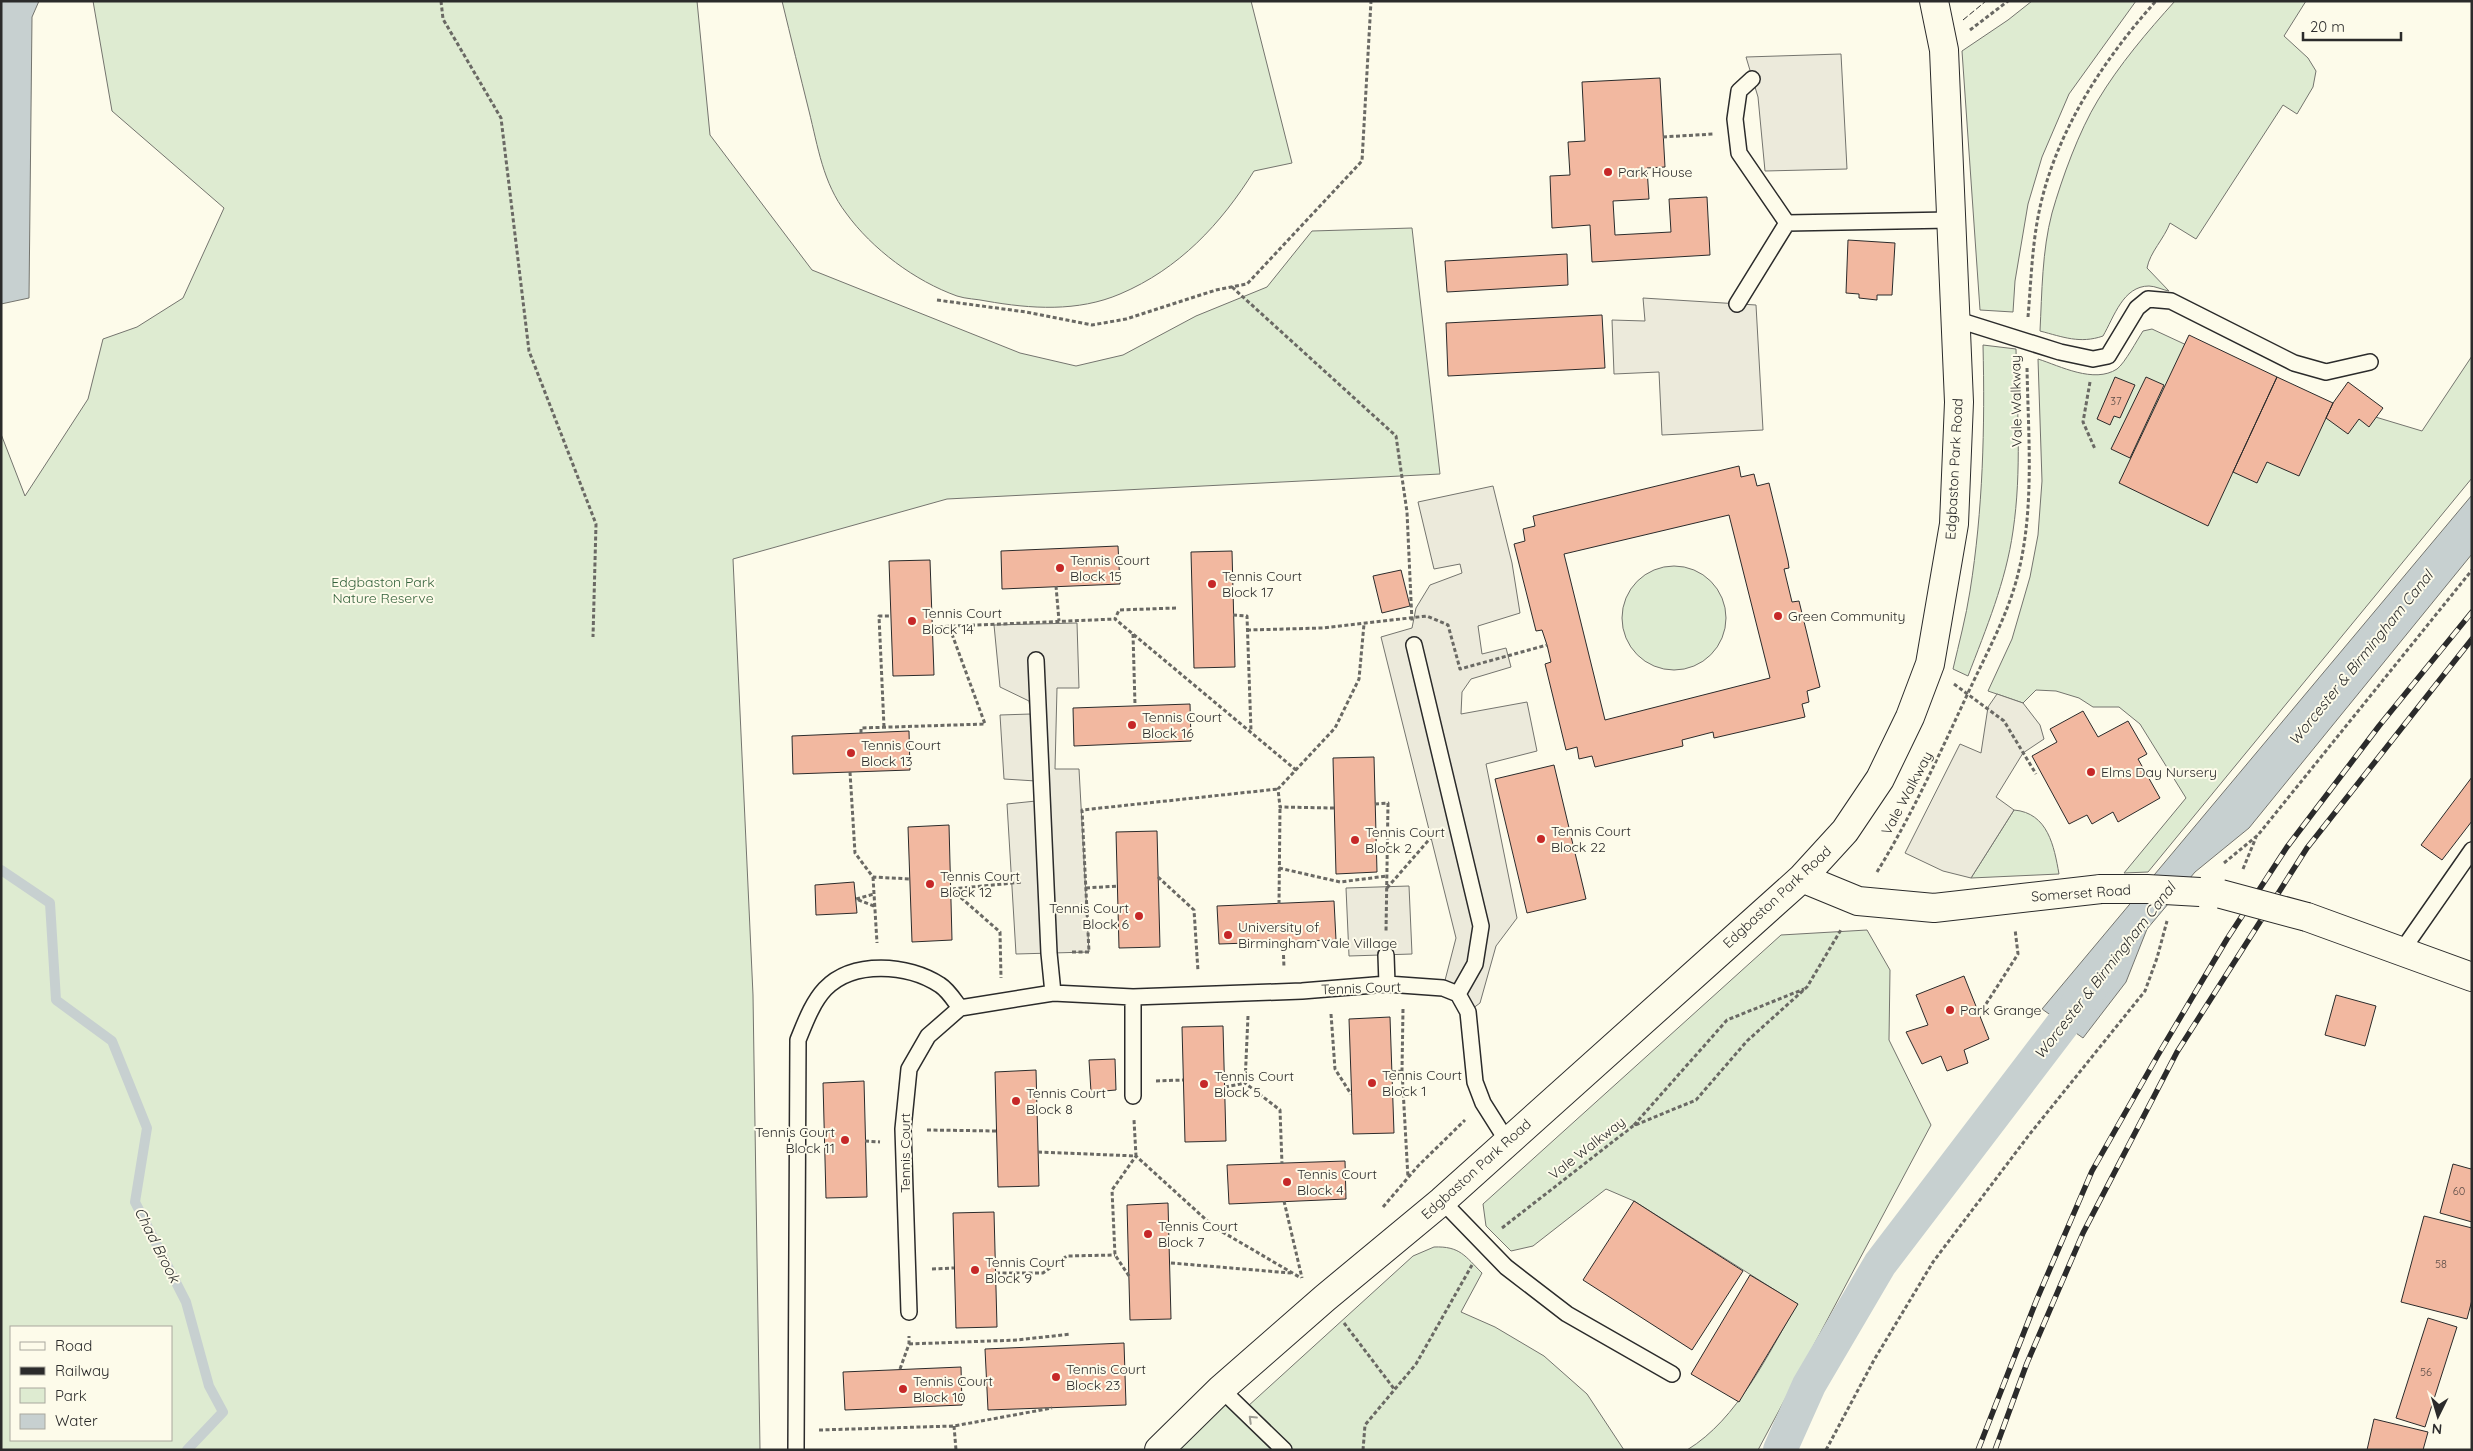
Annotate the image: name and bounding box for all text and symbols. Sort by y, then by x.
scale bar [2303,10,2400,42]
text: 20 m [2310,17,2345,36]
place label: Park House [1618,163,1693,181]
marker: Park House [1602,166,1614,178]
street label: Vale Walkway [2006,355,2026,447]
house number: 37 [2110,394,2122,408]
street label: Edgbaston Park Road [1941,398,1967,540]
place label: Tennis Court Block 15 [1070,551,1150,585]
marker: Tennis Court Block 15 [1054,562,1066,574]
water label: Worcester & Birmingham Canal [2284,565,2438,749]
place label: Tennis Court Block 17 [1222,567,1302,601]
park label: Edgbaston Park Nature Reserve [331,573,435,607]
marker: Tennis Court Block 17 [1206,578,1218,590]
place label: Tennis Court Block 14 [922,604,1002,638]
place label: Green Community [1788,607,1905,625]
marker: Green Community [1772,610,1784,622]
marker: Tennis Court Block 14 [906,615,918,627]
place label: Tennis Court Block 16 [1142,708,1222,742]
marker: Tennis Court Block 16 [1126,719,1138,731]
place label: Tennis Court Block 13 [861,736,941,770]
marker: Tennis Court Block 13 [845,747,857,759]
street label: Vale Walkway [1877,748,1937,838]
place label: Elms Day Nursery [2101,763,2217,781]
marker: Elms Day Nursery [2085,766,2097,778]
place label: Tennis Court Block 22 [1551,822,1631,856]
place label: Tennis Court Block 2 [1365,823,1445,857]
marker: Tennis Court Block 22 [1535,833,1547,845]
marker: Tennis Court Block 2 [1349,834,1361,846]
street label: Edgbaston Park Road [1719,842,1835,952]
place label: Tennis Court Block 12 [940,867,1020,901]
water label: Worcester & Birmingham Canal [2030,877,2180,1063]
marker: Tennis Court Block 12 [924,878,936,890]
street label: Somerset Road [2030,881,2132,905]
place label: Tennis Court Block 6 [1049,899,1129,933]
marker: Tennis Court Block 6 [1133,910,1145,922]
place label: University of Birmingham Vale Village [1238,918,1397,952]
marker: University of Birmingham Vale Village [1222,929,1234,941]
street label: Tennis Court [1321,978,1402,998]
place label: Park Grange [1960,1001,2041,1019]
marker: Park Grange [1944,1004,1956,1016]
place label: Tennis Court Block 1 [1382,1066,1462,1100]
place label: Tennis Court Block 5 [1214,1067,1294,1101]
marker: Tennis Court Block 1 [1366,1077,1378,1089]
marker: Tennis Court Block 5 [1198,1078,1210,1090]
place label: Tennis Court Block 8 [1026,1084,1106,1118]
marker: Tennis Court Block 8 [1010,1095,1022,1107]
street label: Tennis Court [896,1113,914,1193]
street label: Vale Walkway [1545,1113,1629,1183]
street label: Edgbaston Park Road [1417,1115,1535,1223]
place label: Tennis Court Block 11 [755,1123,835,1157]
marker: Tennis Court Block 11 [839,1134,851,1146]
place label: Tennis Court Block 4 [1297,1165,1377,1199]
marker: Tennis Court Block 4 [1281,1176,1293,1188]
house number: 60 [2453,1184,2465,1198]
water label: Chad Brook [130,1204,185,1287]
place label: Tennis Court Block 7 [1158,1217,1238,1251]
marker: Tennis Court Block 7 [1142,1228,1154,1240]
place label: Tennis Court Block 9 [985,1253,1065,1287]
house number: 58 [2435,1257,2447,1271]
marker: Tennis Court Block 9 [969,1264,981,1276]
legend [10,1326,172,1441]
text: Road [55,1336,92,1355]
place label: Tennis Court Block 23 [1066,1360,1146,1394]
text: Railway [55,1361,110,1380]
house number: 56 [2420,1365,2432,1379]
marker: Tennis Court Block 23 [1050,1371,1062,1383]
place label: Tennis Court Block 10 [913,1372,993,1406]
marker: Tennis Court Block 10 [897,1383,909,1395]
text: Park [55,1386,87,1405]
north arrow [2413,1391,2463,1441]
text: Water [55,1411,98,1430]
one-way arrow [1249,1416,1258,1425]
text: N [2431,1420,2443,1438]

